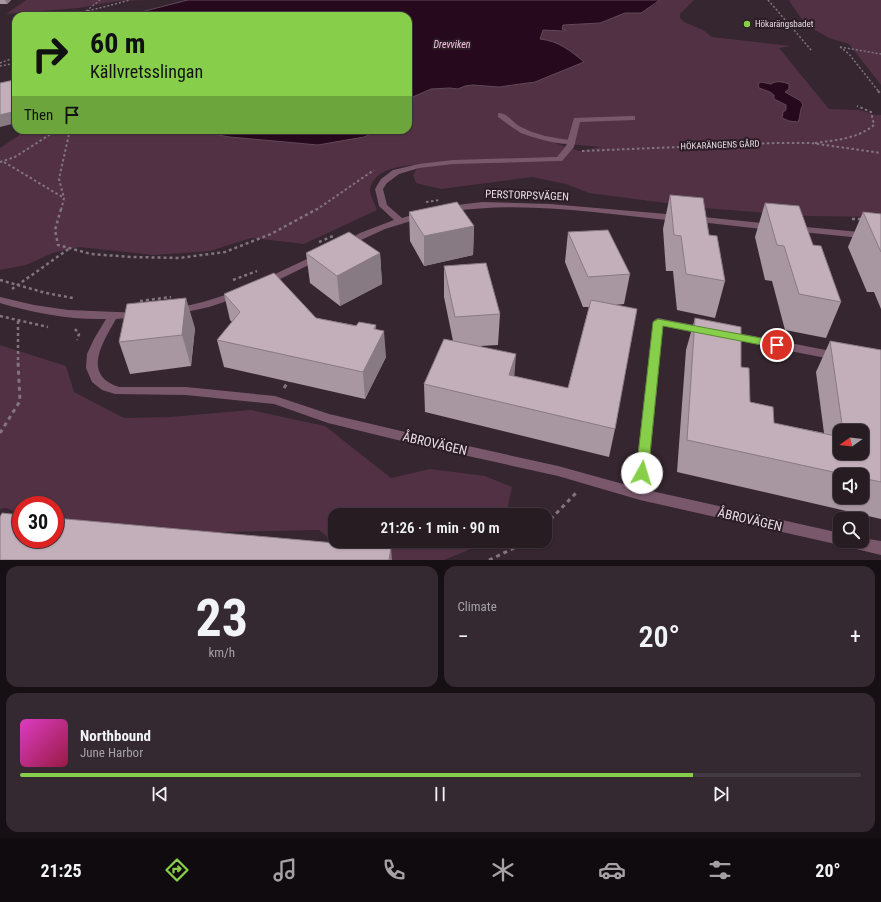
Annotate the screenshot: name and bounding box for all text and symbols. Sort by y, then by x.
marker: Hökarängsbadet [742,19,752,29]
place label: Hökarängsbadet [755,19,814,29]
text: 60 m [90,27,146,60]
icon: right [24,28,76,80]
water label: Drevviken [434,39,471,50]
text: Källvretsslingan [90,61,203,82]
icon: arrive [61,104,83,126]
text: Then [24,106,53,124]
street label: HÖKARÄNGENS GÅRD [680,138,760,151]
street label: PERSTORPSVÄGEN [485,188,569,203]
pin [760,328,794,362]
icon: arrive [766,334,788,356]
north arrow [833,424,869,460]
map controls [833,424,869,548]
street label: ÅBROVÄGEN [401,428,469,458]
position arrow [621,452,663,494]
button: sound [833,468,869,504]
speed limit sign: 30 [12,496,64,548]
street label: ÅBROVÄGEN [716,504,784,534]
button: search [833,512,869,548]
text: 21:26 · 1 min · 90 m [380,519,500,537]
text: 23 [195,588,248,649]
text: Climate [458,599,497,614]
text: 20° [638,619,680,654]
text: − [458,624,469,649]
text: + [850,624,861,649]
text: km/h [208,645,235,660]
text: Northbound [80,727,151,745]
text: June Harbor [80,745,143,760]
icon: previous [149,783,171,805]
icon: pause [429,783,451,805]
icon: next [710,783,732,805]
icon: directions [163,856,191,884]
icon: music [271,856,299,884]
icon: phone [380,856,408,884]
icon: climate [489,856,517,884]
icon: car [598,856,626,884]
icon: filters [706,856,734,884]
text: 21:25 [40,860,82,881]
text: 20° [815,860,840,881]

